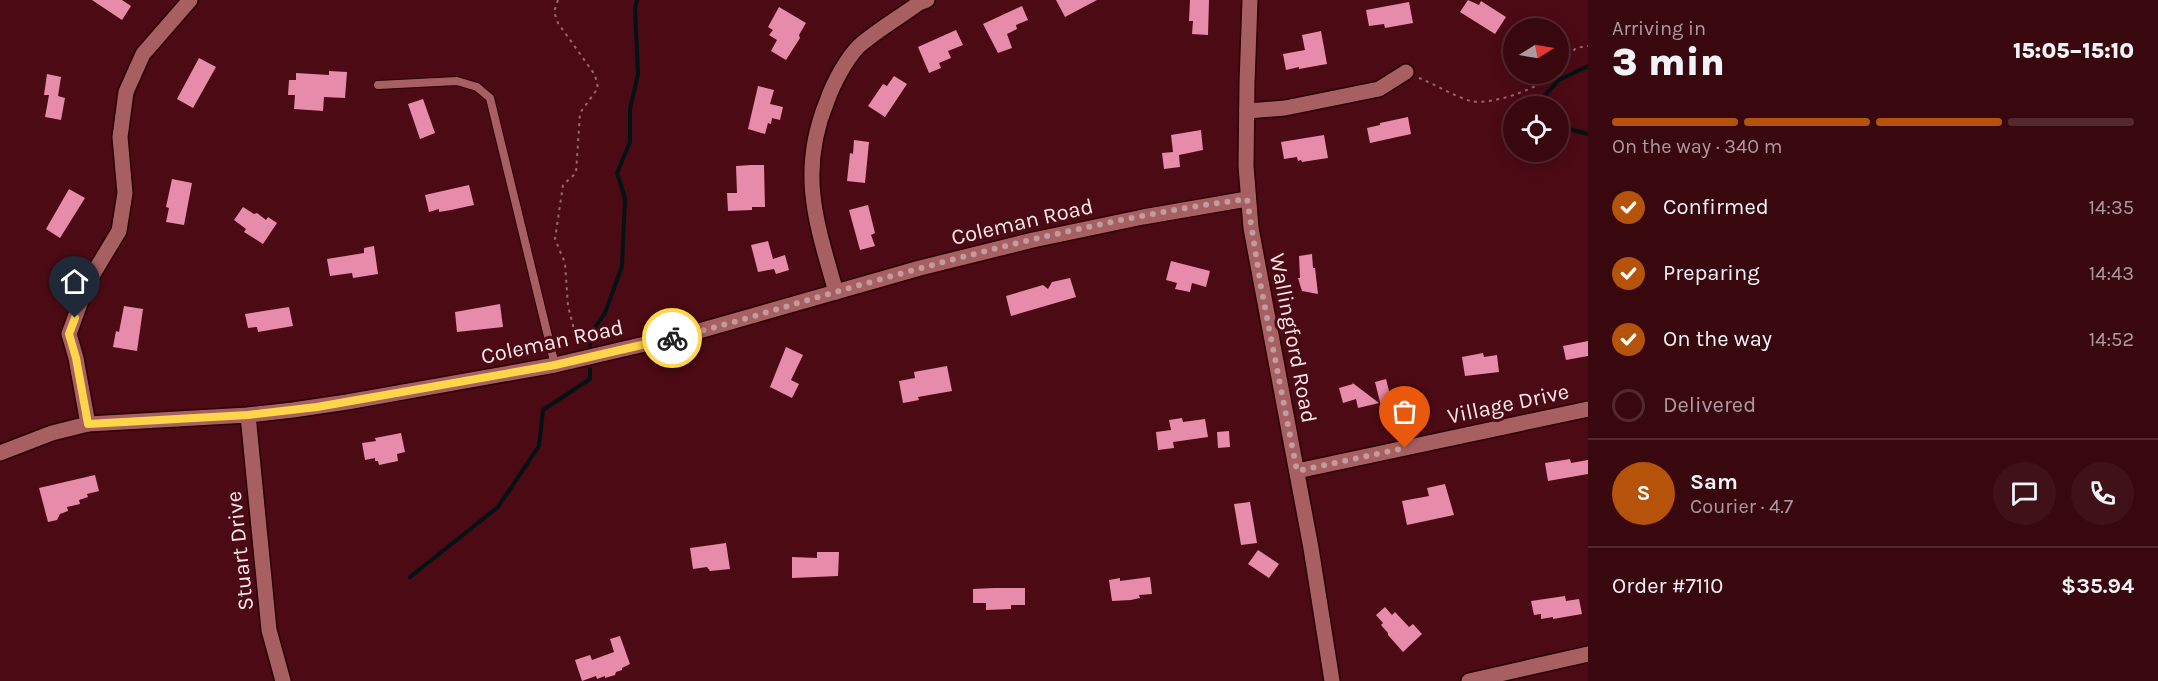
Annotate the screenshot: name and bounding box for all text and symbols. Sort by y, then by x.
text: Arriving in [1612,17,1706,40]
north arrow [1503,18,1569,84]
map controls [1503,18,1569,162]
text: 15:05–15:10 [2013,38,2134,64]
text: 3 min [1612,39,1725,85]
button: locate [1503,96,1569,162]
text: On the way · 340 m [1612,135,1783,158]
icon: check [1612,191,1645,224]
street label: Coleman Road [949,193,1096,251]
text: Confirmed [1663,194,1769,220]
text: 14:35 [2089,196,2134,219]
street label: Wallingford Road [1264,251,1322,425]
pin [49,256,100,318]
icon: check [1612,257,1645,290]
text: Preparing [1663,260,1760,286]
text: 14:43 [2089,262,2134,285]
icon: home [58,265,91,298]
courier [642,308,702,368]
street label: Coleman Road [479,314,626,370]
icon: bike [656,322,689,355]
icon: check [1612,323,1645,356]
text: On the way [1663,326,1772,352]
text: 14:52 [2089,328,2134,351]
street label: Village Drive [1445,378,1571,430]
pin [1379,386,1430,448]
text: Delivered [1663,392,1756,418]
icon: bag [1388,395,1421,428]
button: chat [1993,462,2056,525]
button: phone [2071,462,2134,525]
text: Sam [1690,469,1738,495]
text: S [1636,480,1651,506]
street label: Stuart Drive [221,490,259,612]
text: Courier · 4.7 [1690,495,1793,518]
text: Order #7110 [1612,573,1723,599]
text: $35.94 [2061,573,2134,599]

